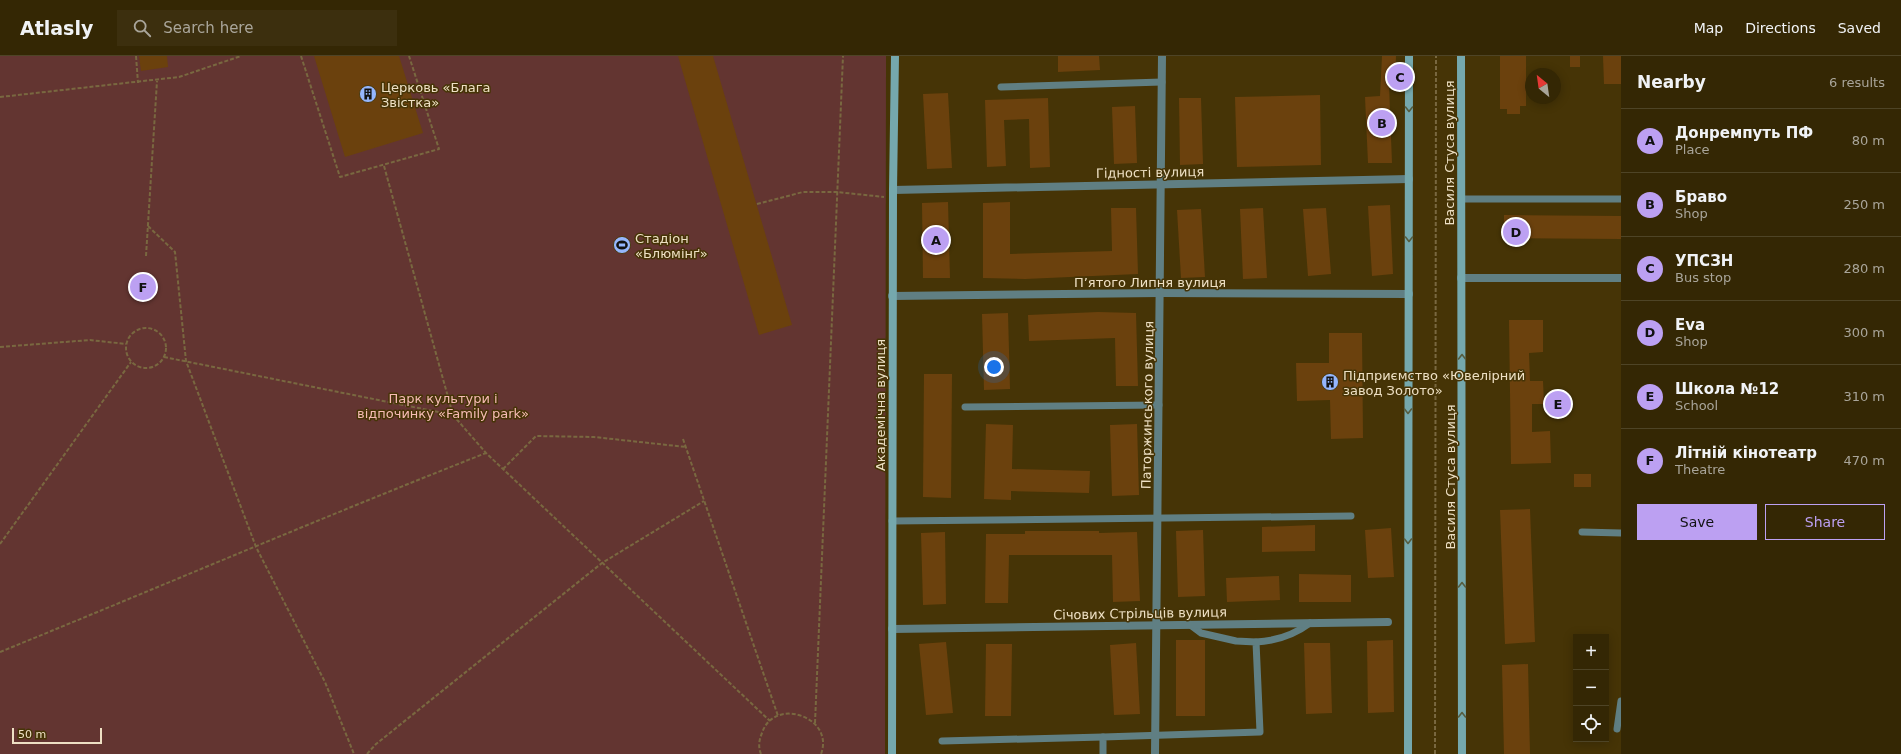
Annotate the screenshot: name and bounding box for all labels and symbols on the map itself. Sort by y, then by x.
pin: C [1387,62,1413,92]
north arrow [1525,68,1561,104]
place label: Церковь «Блага Звістка» [381,80,491,110]
street label: Василя Стуса вулиця [1442,80,1457,226]
building icon: Церковь «Блага Звістка» [358,84,378,104]
one-way arrow [1405,106,1413,112]
pin: B [1369,108,1395,138]
street label: Гідності вулиця [1096,164,1204,181]
pin: D [1503,217,1529,247]
pin: A [923,225,949,255]
place label: Стадіон «Блюмінґ» [635,231,708,261]
sports icon: Стадіон «Блюмінґ» [612,235,632,255]
one-way arrow [1405,236,1413,242]
pin: F [130,272,156,302]
street label: П’ятого Липня вулиця [1074,275,1226,290]
street label: Паторжинського вулиця [1139,321,1156,489]
street label: Академічна вулиця [873,339,888,471]
one-way arrow [1458,354,1466,360]
your location [984,357,1004,377]
place label: Підприємство «Ювелірний завод Золото» [1343,368,1525,398]
building icon: Підприємство «Ювелірний завод Золото» [1320,372,1340,392]
pin: E [1545,389,1571,419]
park label: Парк культури і відпочинку «Family park» [357,391,529,421]
street label: Василя Стуса вулиця [1443,404,1458,550]
one-way arrow [1404,408,1412,414]
one-way arrow [1404,538,1412,544]
one-way arrow [1458,582,1466,588]
street label: Січових Стрільців вулиця [1053,604,1227,623]
one-way arrow [1458,712,1466,718]
scale bar [12,726,102,745]

